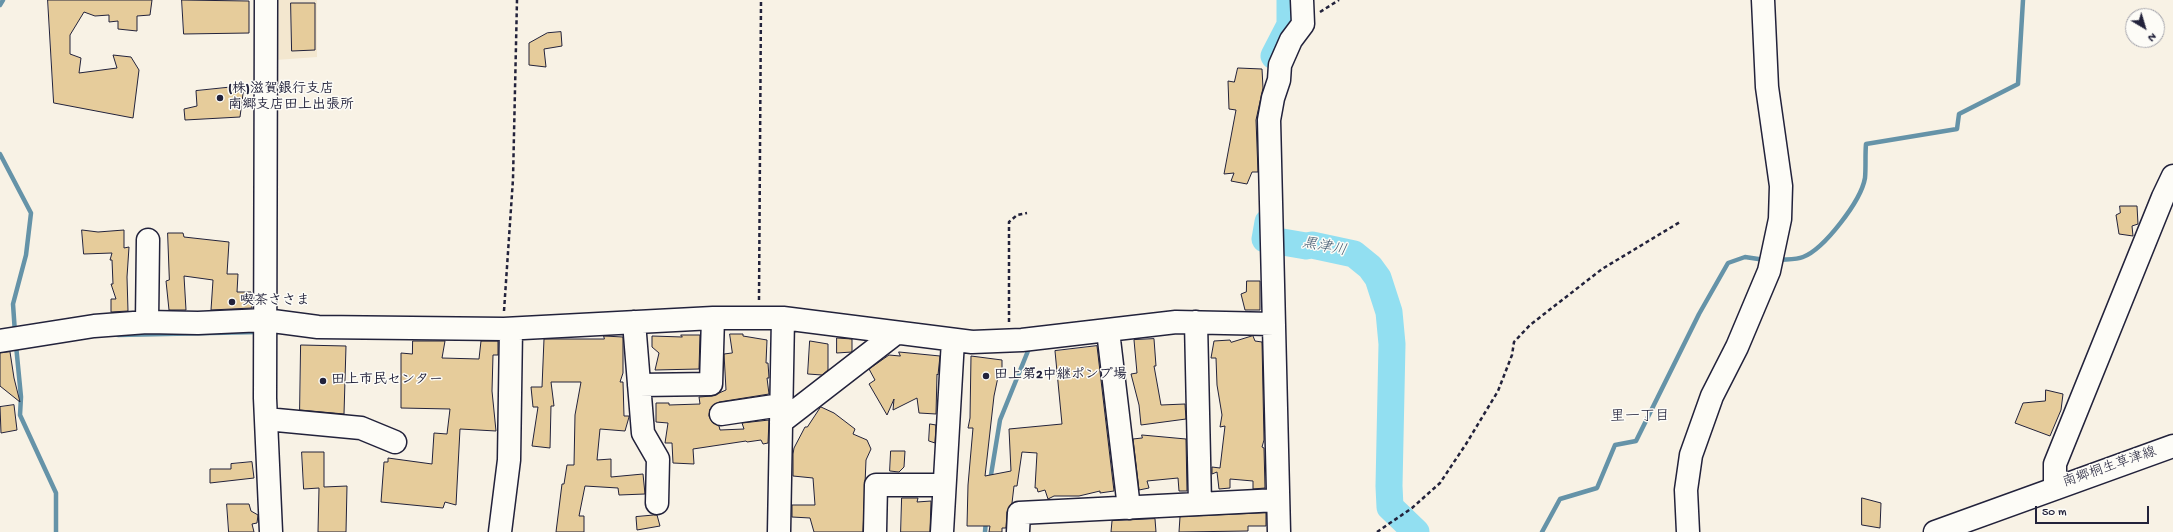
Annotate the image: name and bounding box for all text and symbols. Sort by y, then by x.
north arrow [2125,8,2165,48]
text: N [2145,30,2158,44]
place label: (株)滋賀銀行支店 南郷支店田上出張所 [228,82,354,114]
marker: (株)滋賀銀行支店 南郷支店田上出張所 [215,93,225,103]
water label: 黒津川 [1300,235,1348,261]
place label: 喫茶ささま [240,294,310,310]
marker: 喫茶ささま [227,297,237,307]
place label: 田上第2中継ポンプ場 [994,368,1127,384]
marker: 田上第2中継ポンプ場 [981,371,991,381]
place label: 田上市民センター [331,373,443,389]
marker: 田上市民センター [318,376,328,386]
district label: 里一丁目 [1610,409,1670,427]
street label: 南郷桐生草津線 [2061,444,2159,492]
scale bar [2037,498,2151,524]
text: 50 m [2042,506,2067,520]

